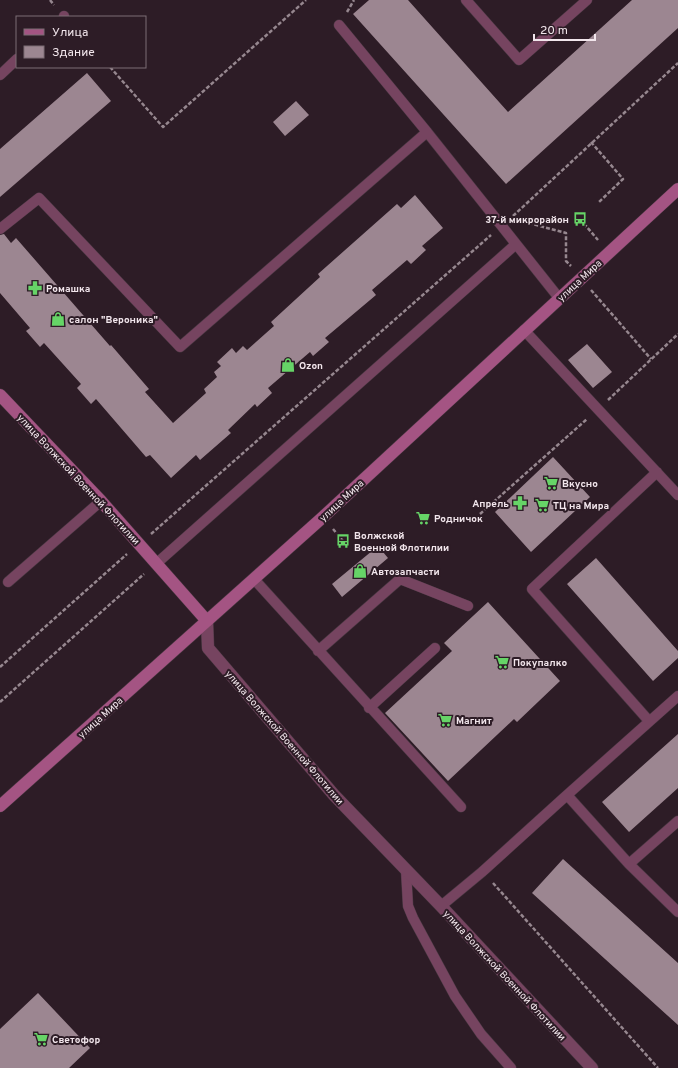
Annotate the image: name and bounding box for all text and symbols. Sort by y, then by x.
legend [16,16,146,68]
scale bar [534,16,595,42]
text: 20 m [540,23,568,39]
text: Улица [52,25,88,41]
text: Здание [52,45,95,61]
bus stop icon: 37-й микрорайон [572,211,588,227]
place label: 37-й микрорайон [485,214,569,227]
street label: улица Мира [555,257,605,305]
pharmacy icon: Ромашка [27,280,43,296]
place label: Ромашка [46,283,90,296]
shop icon: салон "Вероника" [50,311,66,327]
place label: салон "Вероника" [69,314,158,327]
shop icon: Ozon [280,357,296,373]
place label: Ozon [299,360,323,373]
street label: улица Волжской Военной Флотилии [14,412,142,548]
supermarket icon: Вкусно [543,475,559,491]
street label: улица Мира [317,477,367,525]
place label: Вкусно [562,478,598,491]
pharmacy icon: Апрель [512,495,528,511]
supermarket icon: ТЦ на Мира [534,497,550,513]
place label: Апрель [472,498,509,511]
place label: ТЦ на Мира [553,500,609,513]
supermarket icon: Родничок [415,510,431,526]
place label: Родничок [434,513,483,526]
place label: Волжской Военной Флотилии [354,530,449,555]
bus stop icon: Волжской Военной Флотилии [335,533,351,549]
shop icon: Автозапчасти [352,563,368,579]
place label: Автозапчасти [371,566,440,579]
supermarket icon: Покупалко [494,654,510,670]
place label: Покупалко [513,657,567,670]
street label: улица Волжской Военной Флотилии [222,668,346,808]
street label: улица Мира [76,695,126,742]
supermarket icon: Магнит [437,712,453,728]
place label: Магнит [456,715,492,728]
street label: улица Волжской Военной Флотилии [440,908,568,1044]
supermarket icon: Светофор [33,1031,49,1047]
place label: Светофор [52,1034,100,1047]

